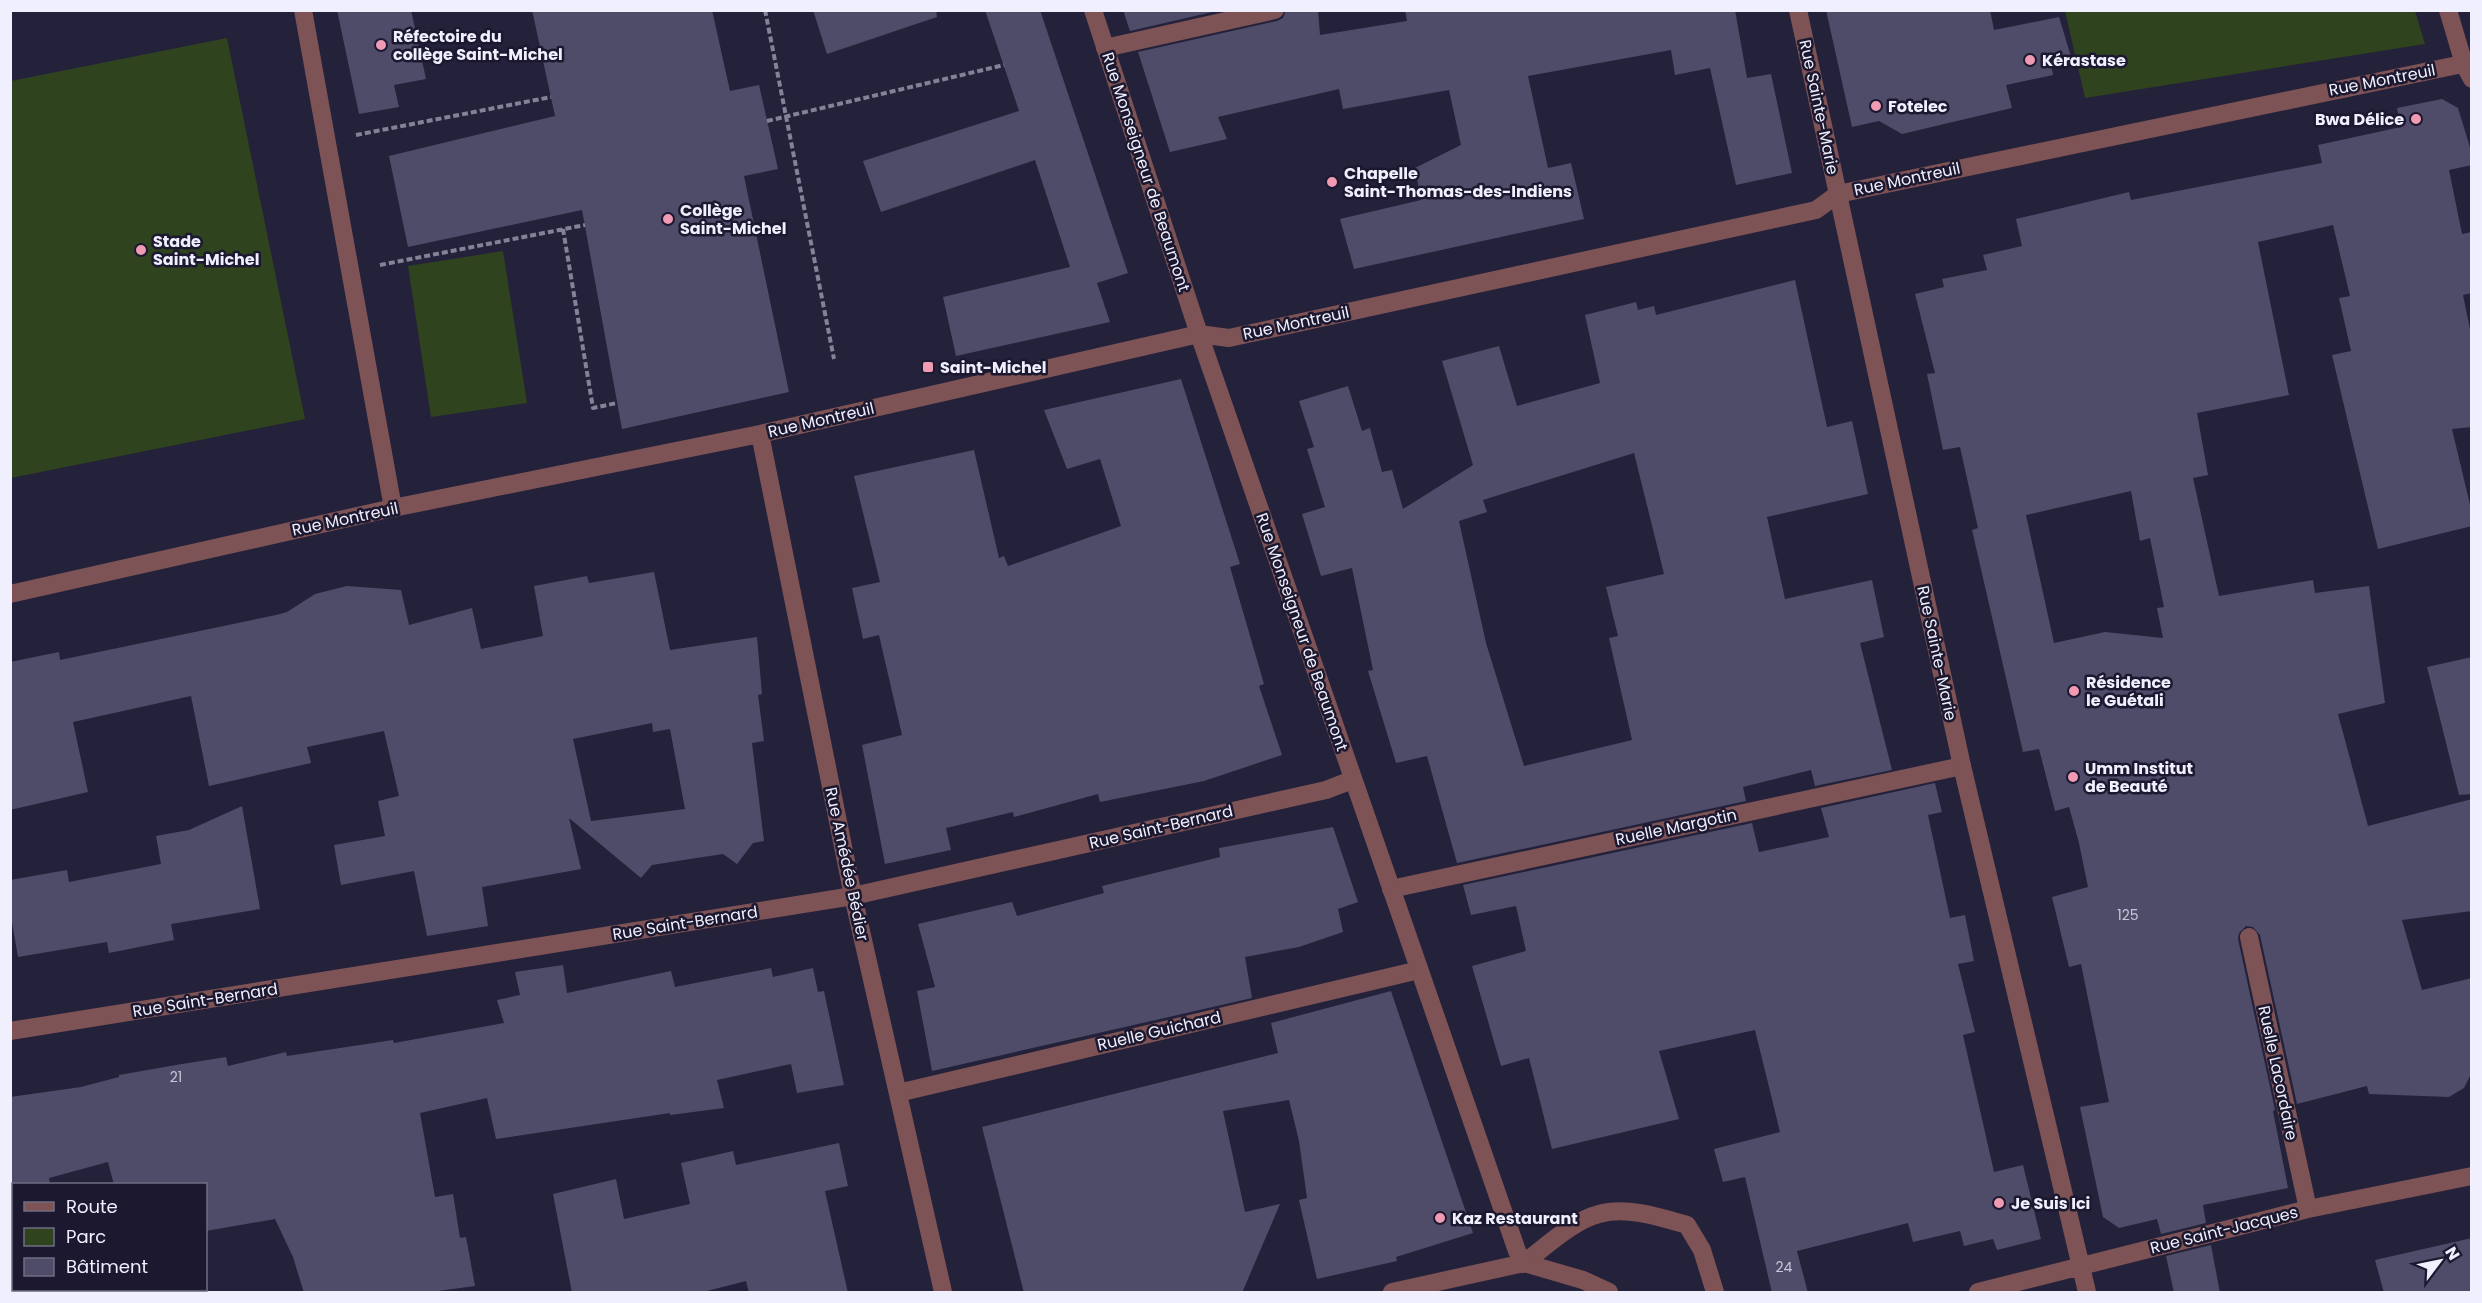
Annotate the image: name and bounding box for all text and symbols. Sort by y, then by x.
place label: Réfectoire du collège Saint-Michel [393,25,563,66]
street label: Rue Sainte-Marie [1793,37,1845,177]
marker: Réfectoire du collège Saint-Michel [374,38,388,52]
street label: Rue Monseigneur de Beaumont [1096,49,1196,295]
place label: Kérastase [2042,49,2126,72]
marker: Kérastase [2023,53,2037,67]
street label: Rue Montreuil [2327,58,2437,102]
place label: Fotelec [1888,95,1948,118]
marker: Fotelec [1869,99,1883,113]
place label: Bwa Délice [2315,108,2404,131]
marker: Bwa Délice [2409,112,2423,126]
street label: Rue Montreuil [1852,156,1962,202]
place label: Chapelle Saint-Thomas-des-Indiens [1344,162,1572,203]
marker: Chapelle Saint-Thomas-des-Indiens [1325,175,1339,189]
place label: Collège Saint-Michel [680,199,786,240]
marker: Collège Saint-Michel [661,212,675,226]
place label: Stade Saint-Michel [153,230,259,271]
marker: Stade Saint-Michel [134,243,148,257]
street label: Rue Montreuil [1241,300,1351,346]
place label: Saint-Michel [940,356,1046,379]
marker: Saint-Michel [921,360,935,374]
street label: Rue Montreuil [766,397,876,443]
street label: Rue Montreuil [290,496,400,542]
street label: Rue Monseigneur de Beaumont [1250,510,1354,754]
street label: Rue Sainte-Marie [1911,583,1963,723]
place label: Résidence le Guétali [2086,671,2171,712]
marker: Résidence le Guétali [2067,684,2081,698]
place label: Umm Institut de Beauté [2085,757,2193,798]
marker: Umm Institut de Beauté [2066,770,2080,784]
street label: Rue Amédée Bédier [819,785,875,943]
street label: Rue Saint-Bernard [1087,799,1235,855]
street label: Ruelle Margotin [1613,803,1739,851]
street label: Rue Saint-Bernard [611,900,759,946]
house number: 125 [2117,905,2139,925]
street label: Rue Saint-Bernard [131,977,279,1023]
street label: Ruelle Lacordaire [2253,1004,2304,1142]
street label: Ruelle Guichard [1095,1006,1223,1056]
house number: 21 [170,1067,182,1087]
legend [12,1183,207,1291]
place label: Je Suis Ici [2011,1192,2090,1215]
text: Route [66,1194,118,1219]
marker: Je Suis Ici [1992,1196,2006,1210]
street label: Rue Saint-Jacques [2148,1201,2300,1259]
place label: Kaz Restaurant [1452,1207,1578,1230]
marker: Kaz Restaurant [1433,1211,1447,1225]
text: Parc [66,1224,106,1249]
north arrow [2410,1231,2470,1291]
text: N [2439,1242,2465,1265]
text: Bâtiment [66,1254,148,1279]
house number: 24 [1776,1257,1793,1277]

